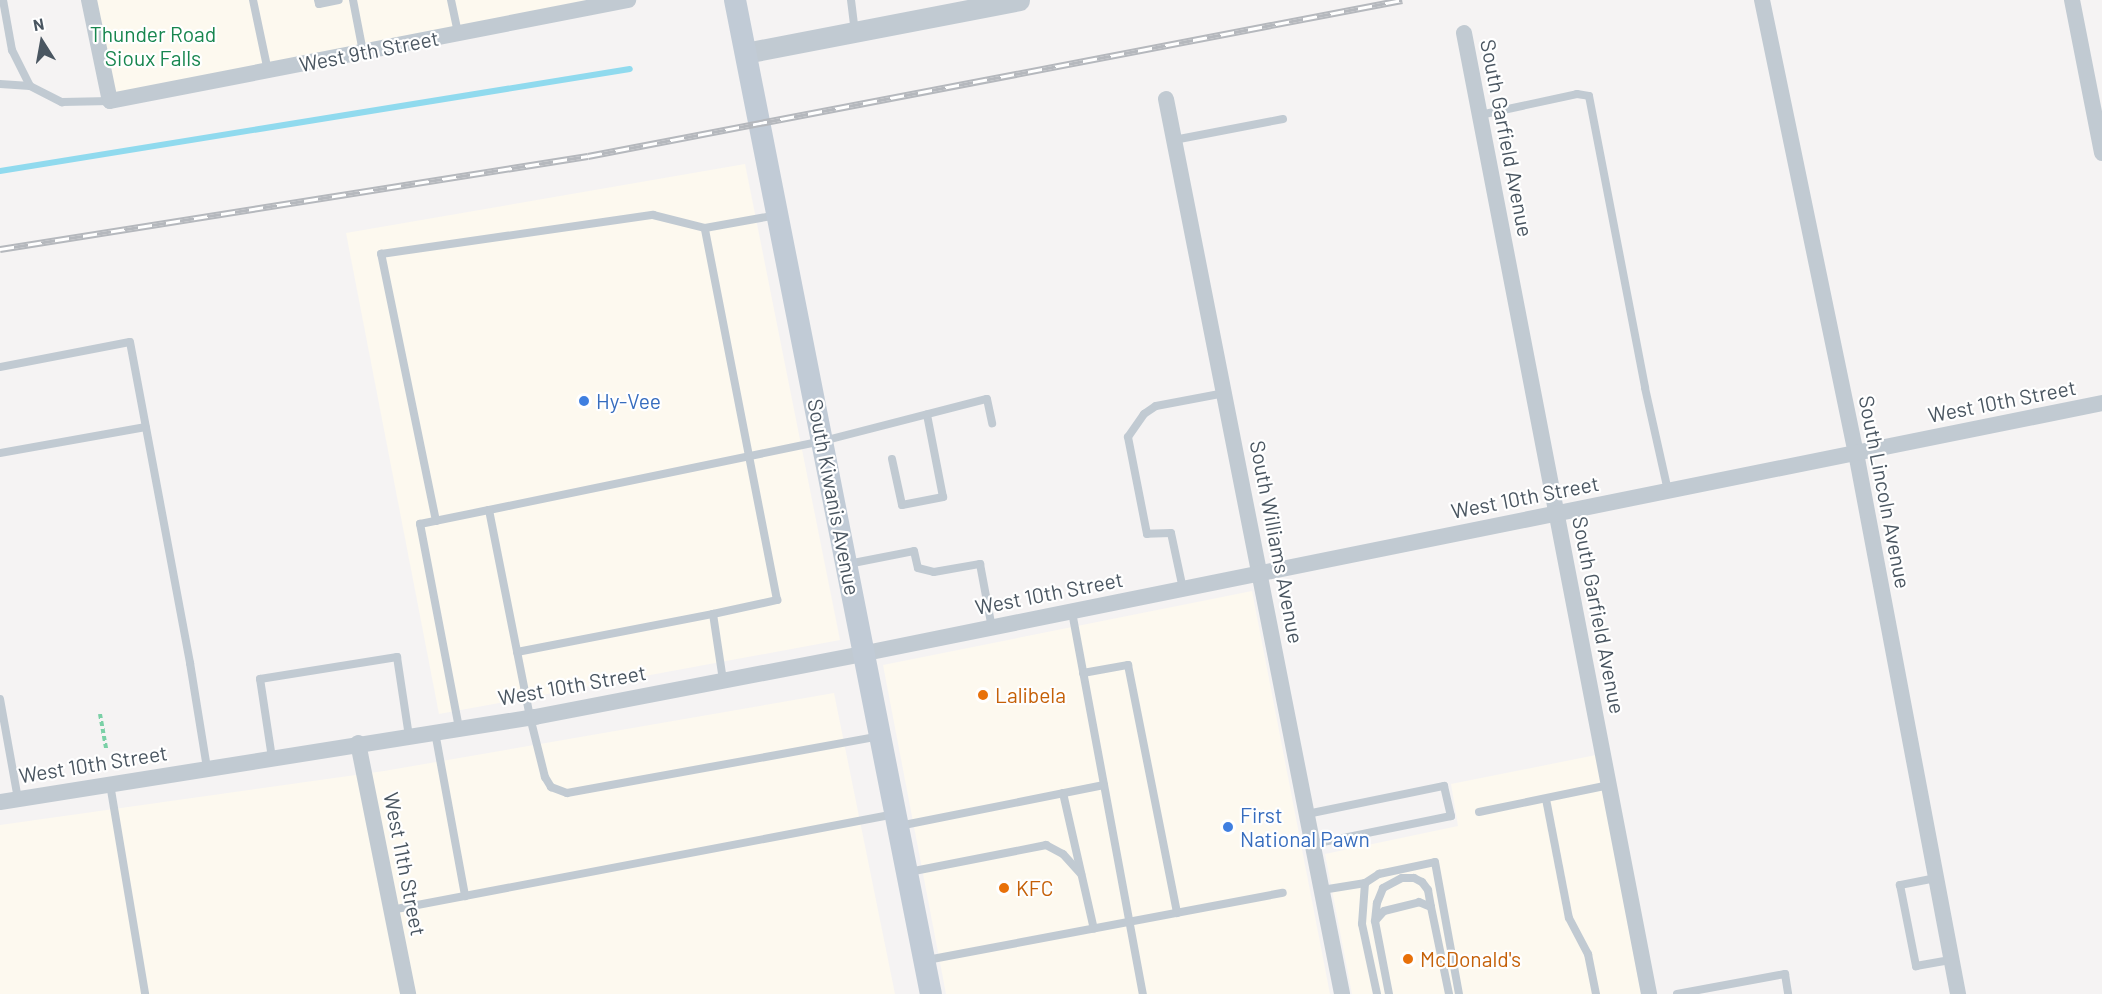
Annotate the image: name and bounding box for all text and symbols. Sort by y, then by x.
north arrow [12,12,72,72]
text: N [31,14,45,34]
park label: Thunder Road Sioux Falls [90,21,216,71]
street label: West 9th Street [297,25,441,77]
street label: South Garfield Avenue [1476,37,1538,239]
street label: West 10th Street [1926,374,2078,428]
place label: Hy-Vee [596,388,661,414]
street label: South Lincoln Avenue [1854,393,1916,591]
marker: Hy-Vee [577,394,591,408]
street label: South Kiwanis Avenue [803,397,865,597]
street label: South Williams Avenue [1245,438,1309,646]
street label: West 10th Street [1449,470,1601,524]
street label: South Garfield Avenue [1568,514,1630,716]
street label: West 10th Street [973,566,1125,620]
street label: West 10th Street [496,660,648,710]
place label: Lalibela [995,682,1066,708]
marker: Lalibela [976,688,990,702]
street label: West 10th Street [17,740,169,788]
street label: West 11th Street [379,790,431,938]
place label: First National Pawn [1240,802,1370,852]
marker: First National Pawn [1221,820,1235,834]
place label: KFC [1016,875,1053,901]
marker: KFC [997,881,1011,895]
place label: McDonald's [1420,946,1521,972]
marker: McDonald's [1401,952,1415,966]

